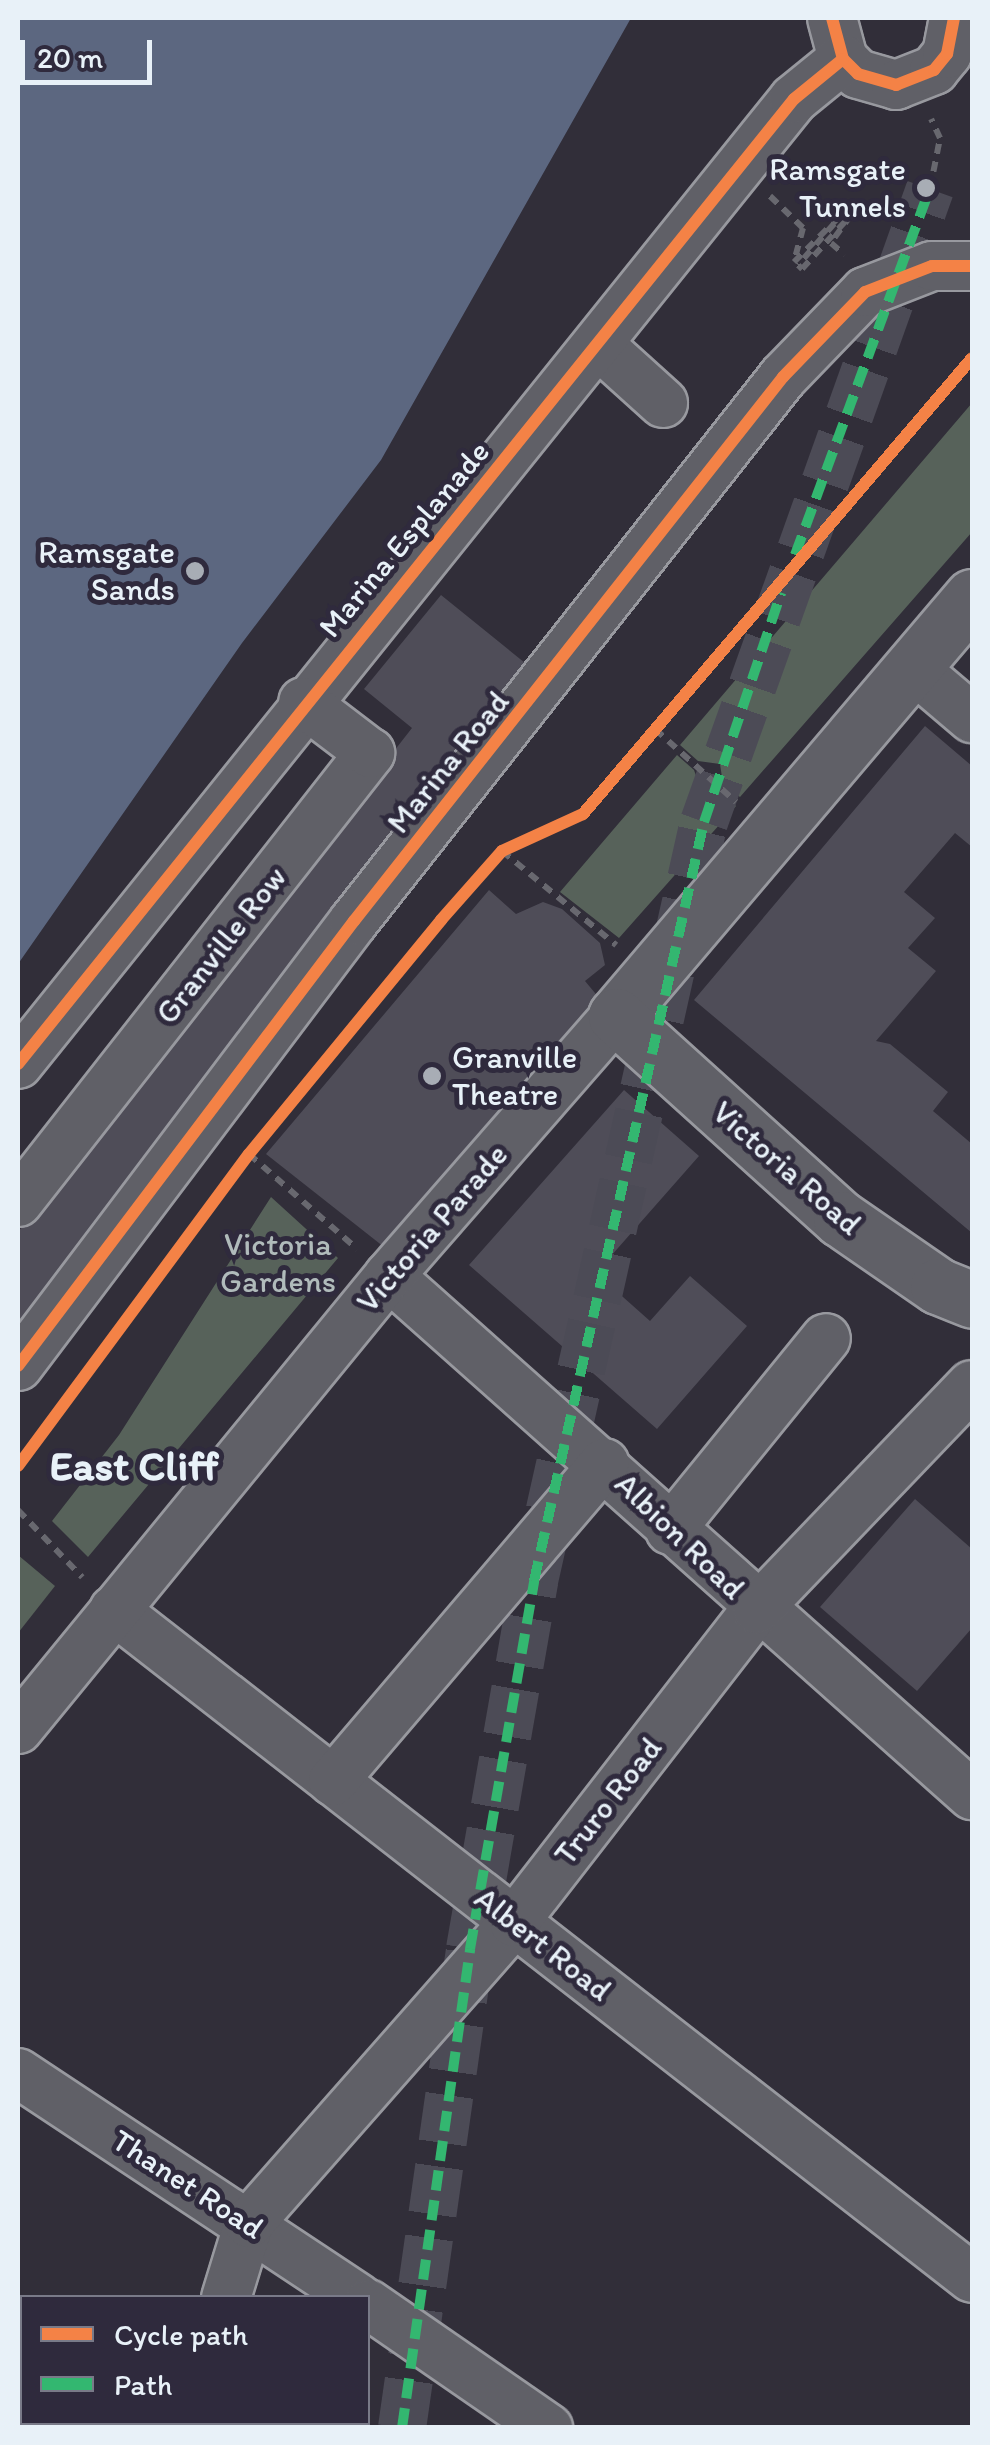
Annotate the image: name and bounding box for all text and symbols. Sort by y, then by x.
scale bar [25,20,158,82]
text: 20 m [37,39,103,76]
place label: Ramsgate Tunnels [769,151,906,226]
marker: Ramsgate Tunnels [915,177,937,199]
street label: Marina Esplanade [311,433,497,645]
place label: Ramsgate Sands [38,534,175,609]
marker: Ramsgate Sands [184,560,206,582]
street label: Marina Road [379,683,517,841]
street label: Granville Row [148,858,294,1032]
place label: Granville Theatre [452,1039,577,1114]
marker: Granville Theatre [421,1065,443,1087]
street label: Victoria Road [705,1093,869,1243]
street label: Victoria Parade [349,1136,515,1320]
park label: Victoria Gardens [220,1226,336,1301]
district label: East Cliff [49,1441,219,1491]
street label: Albion Road [607,1465,753,1607]
street label: Truro Road [547,1730,669,1872]
street label: Albert Road [467,1879,619,2009]
street label: Thanet Road [105,2121,271,2247]
legend [20,2295,370,2425]
text: Cycle path [114,2316,248,2353]
text: Path [114,2366,172,2403]

